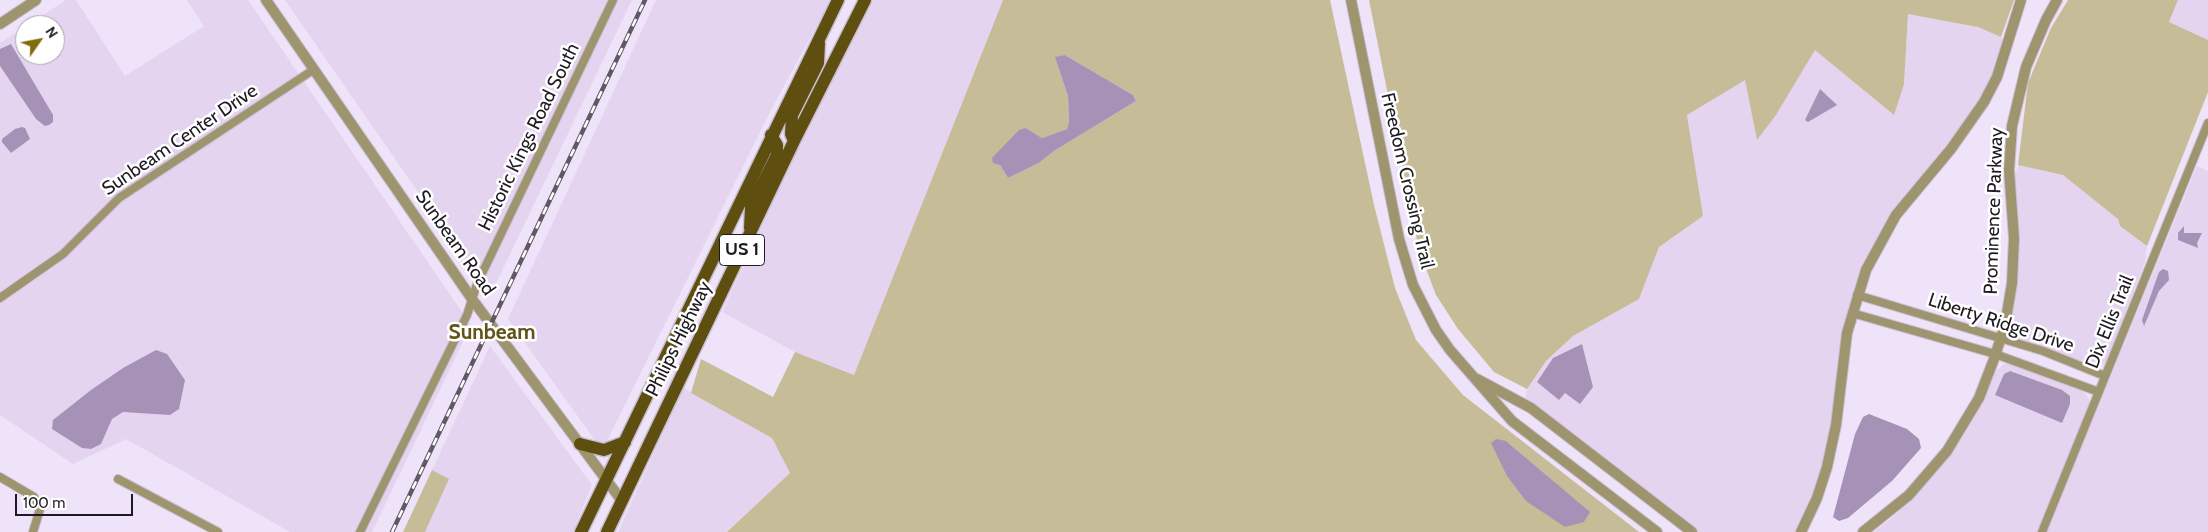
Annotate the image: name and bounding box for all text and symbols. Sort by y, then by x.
north arrow [15,15,65,65]
text: N [41,23,62,41]
street label: Historic Kings Road South [474,39,584,235]
street label: Sunbeam Center Drive [98,80,262,200]
street label: Freedom Crossing Trail [1376,91,1438,271]
street label: Prominence Parkway [1980,127,2008,295]
street label: Sunbeam Road [410,186,500,300]
road number: US 1 [720,234,764,266]
street label: Dix Ellis Trail [2081,272,2139,372]
street label: Philips Highway [641,278,717,400]
street label: Liberty Ridge Drive [1925,289,2077,357]
district label: Sunbeam [449,320,535,346]
scale bar [18,484,135,516]
text: 100 m [23,494,65,512]

